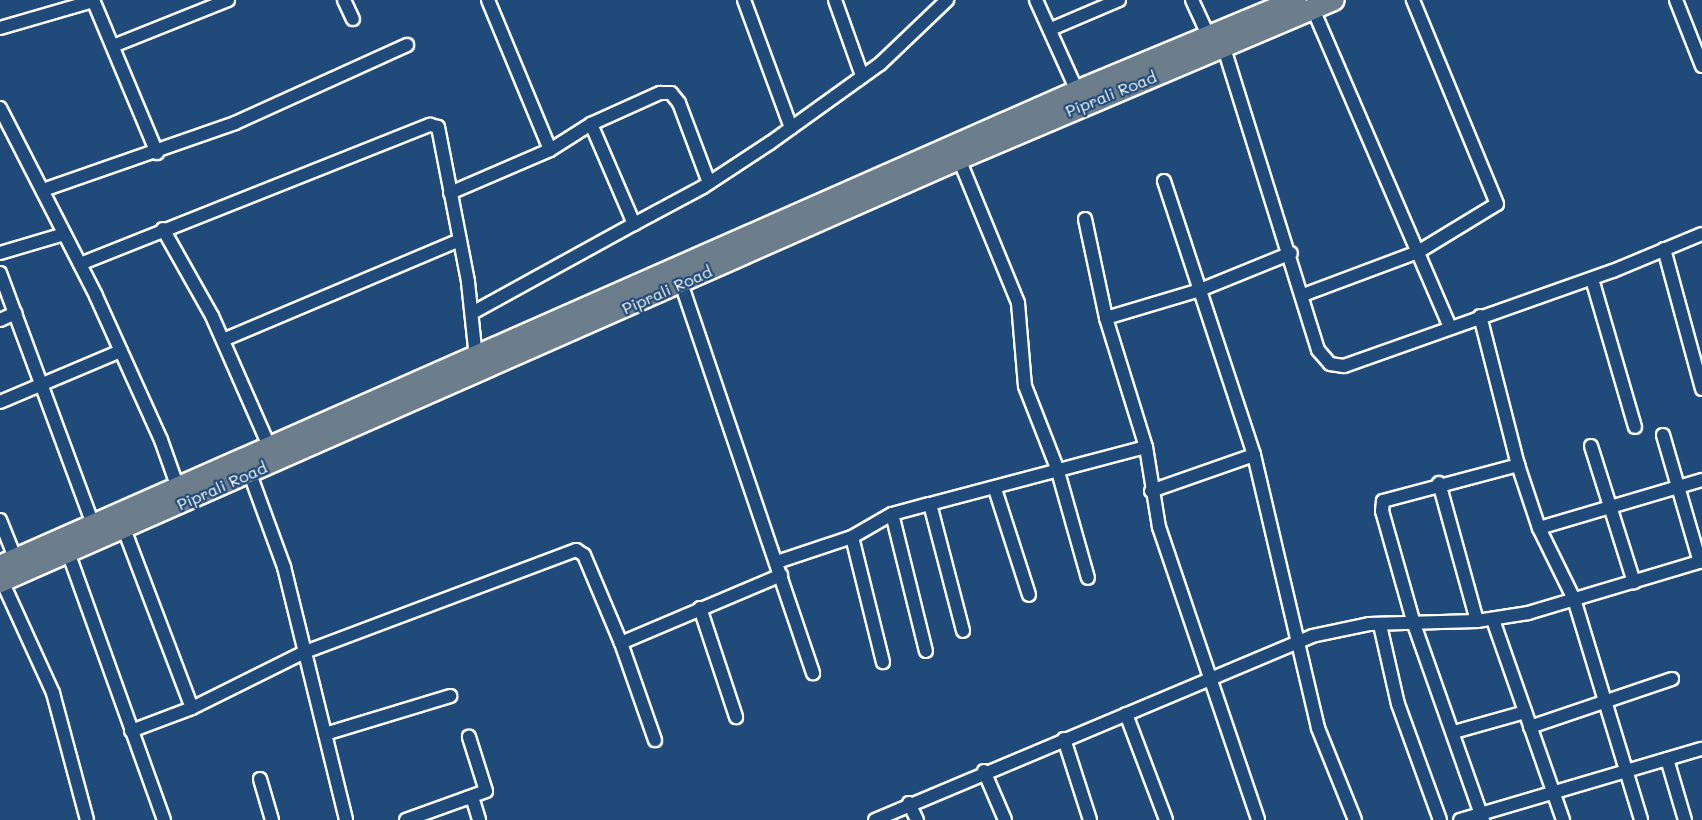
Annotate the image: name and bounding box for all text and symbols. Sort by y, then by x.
street label: Piprali Road [1063,67,1159,121]
street label: Piprali Road [619,262,715,318]
street label: Piprali Road [174,458,270,514]

